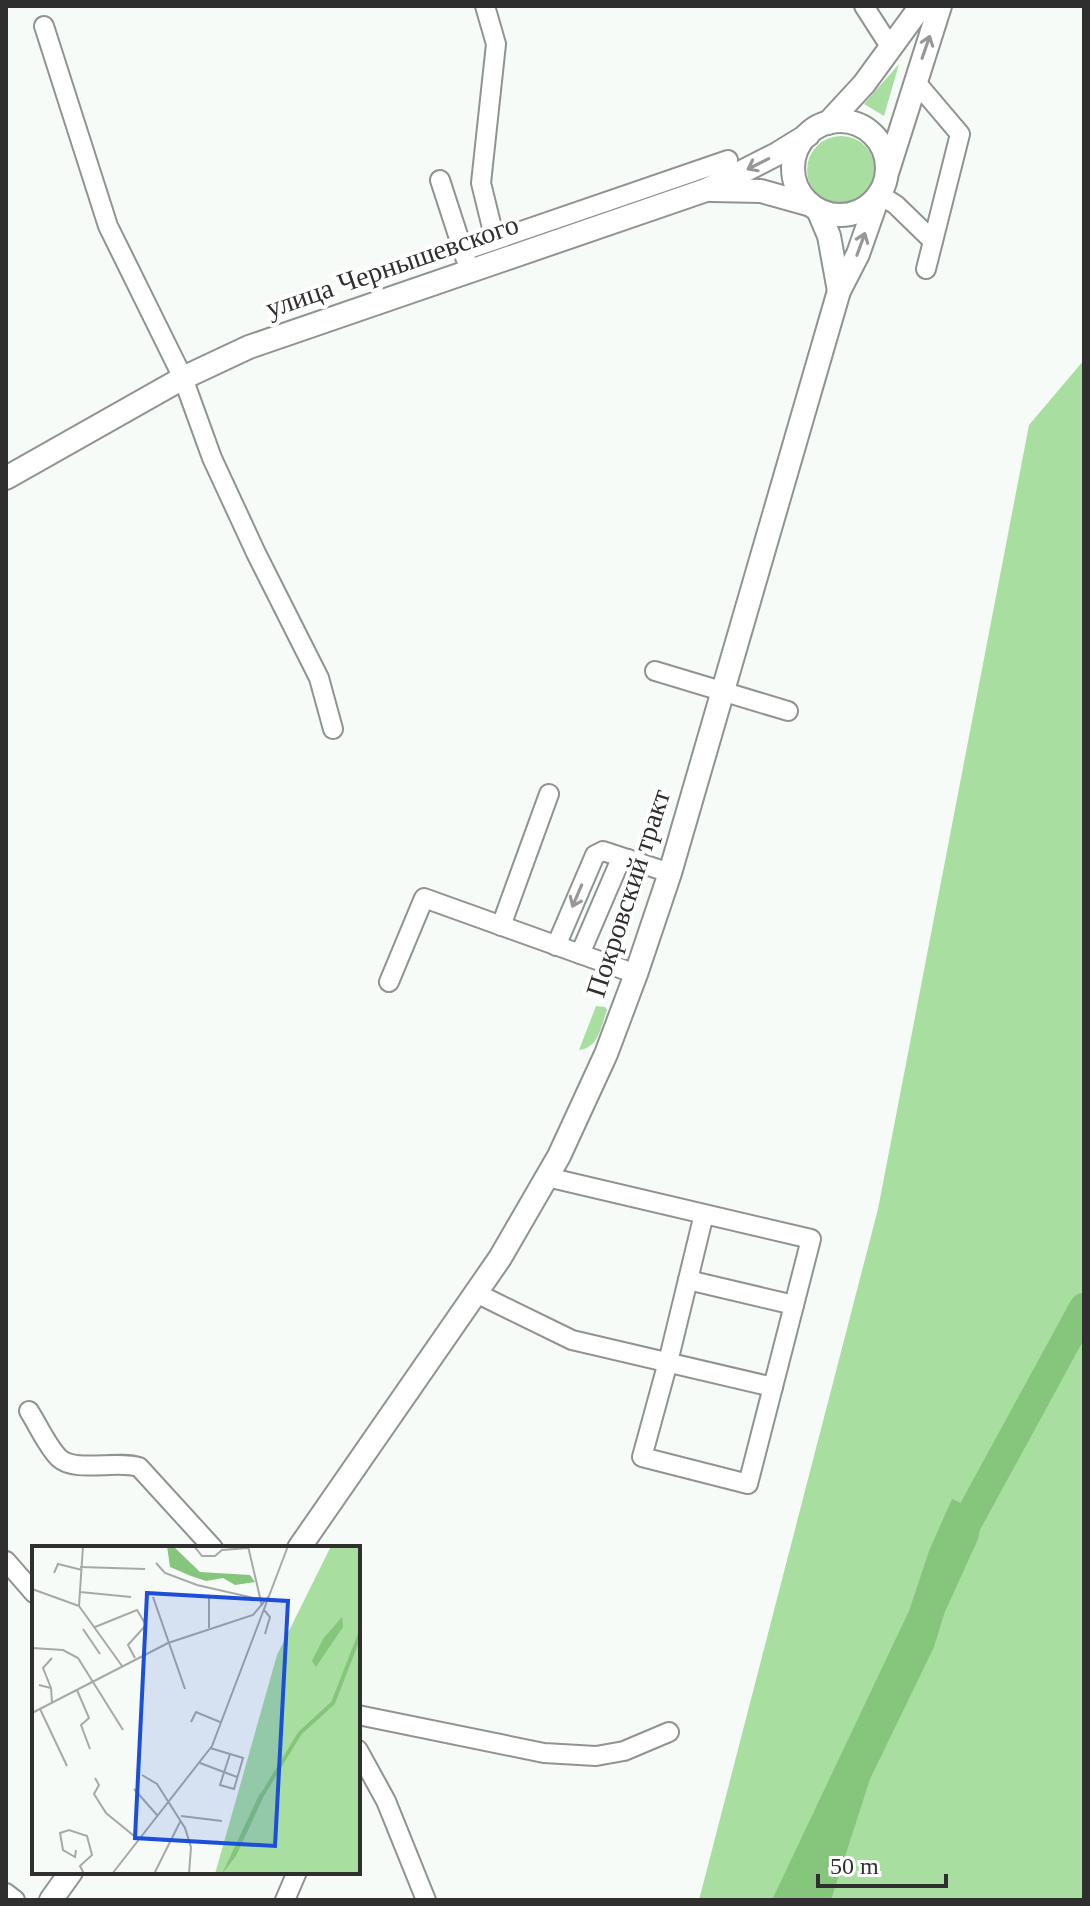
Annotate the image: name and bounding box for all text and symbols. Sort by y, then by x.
one-way arrow [919,35,934,60]
one-way arrow [746,157,770,173]
street label: улица Чернышевского [262,208,522,324]
one-way arrow [855,232,869,256]
street label: Покровский тракт [580,785,676,1001]
one-way arrow [569,883,584,908]
inset map [32,1546,360,1874]
scale bar [818,1838,946,1888]
text: 50 m [830,1853,879,1879]

